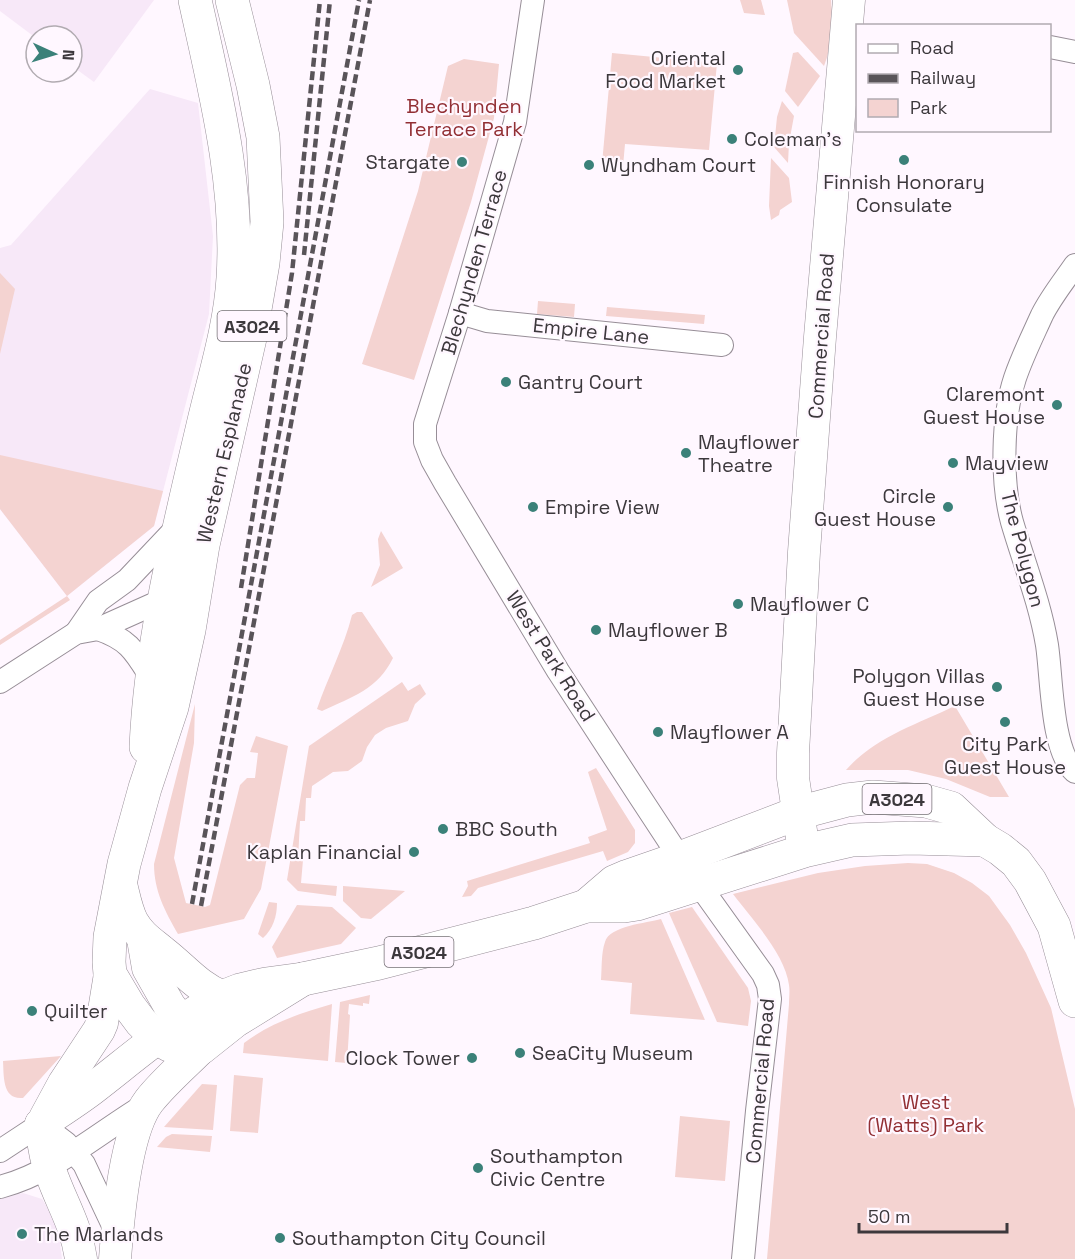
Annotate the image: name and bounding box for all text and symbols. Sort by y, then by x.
north arrow [24,24,84,84]
legend [856,24,1051,132]
text: Road [910,36,954,59]
place label: Oriental Food Market [605,45,726,94]
text: N [58,49,79,61]
marker: Oriental Food Market [731,63,745,77]
text: Railway [910,66,976,89]
park label: Blechynden Terrace Park [405,93,523,142]
text: Park [910,96,948,119]
place label: Coleman's [744,126,842,152]
marker: Coleman's [725,132,739,146]
place label: Stargate [366,149,450,175]
place label: Wyndham Court [601,152,756,178]
marker: Finnish Honorary Consulate [897,153,911,167]
marker: Stargate [455,155,469,169]
marker: Wyndham Court [582,158,596,172]
street label: Blechynden Terrace [435,166,513,358]
place label: Finnish Honorary Consulate [823,169,985,218]
street label: Commercial Road [802,252,840,420]
road number: A3024 [218,311,286,341]
street label: Empire Lane [532,312,650,350]
street label: Western Esplanade [191,360,257,546]
place label: Gantry Court [518,369,643,395]
marker: Gantry Court [499,375,513,389]
place label: Claremont Guest House [923,381,1045,430]
marker: Claremont Guest House [1050,398,1064,412]
place label: Mayflower Theatre [698,429,799,478]
marker: Mayflower Theatre [679,446,693,460]
place label: Mayview [965,450,1049,476]
marker: Mayview [946,456,960,470]
place label: Circle Guest House [814,483,936,532]
street label: The Polygon [995,488,1051,610]
place label: Empire View [545,494,660,520]
marker: Empire View [526,500,540,514]
marker: Circle Guest House [941,500,955,514]
street label: West Park Road [500,586,602,726]
place label: Mayflower C [750,591,869,617]
marker: Mayflower C [731,597,745,611]
place label: Mayflower B [608,617,728,643]
marker: Mayflower B [589,623,603,637]
place label: Polygon Villas Guest House [852,663,985,712]
marker: Polygon Villas Guest House [990,680,1004,694]
marker: City Park Guest House [998,715,1012,729]
place label: Mayflower A [670,719,789,745]
marker: Mayflower A [651,725,665,739]
place label: City Park Guest House [944,731,1066,780]
road number: A3024 [862,784,932,814]
place label: BBC South [455,816,558,842]
marker: BBC South [436,822,450,836]
place label: Kaplan Financial [247,839,402,865]
marker: Kaplan Financial [407,845,421,859]
road number: A3024 [384,937,454,967]
street label: Commercial Road [740,997,780,1165]
place label: Quilter [44,998,108,1024]
marker: Quilter [25,1004,39,1018]
place label: SeaCity Museum [532,1040,693,1066]
place label: Clock Tower [345,1045,460,1071]
marker: SeaCity Museum [513,1046,527,1060]
marker: Clock Tower [465,1051,479,1065]
park label: West (Watts) Park [868,1089,985,1138]
place label: Southampton Civic Centre [490,1143,623,1192]
marker: Southampton Civic Centre [471,1161,485,1175]
scale bar [859,1196,1008,1234]
text: 50 m [868,1205,910,1228]
place label: The Marlands [34,1221,163,1247]
place label: Southampton City Council [292,1225,546,1251]
marker: The Marlands [15,1227,29,1241]
marker: Southampton City Council [273,1231,287,1245]

